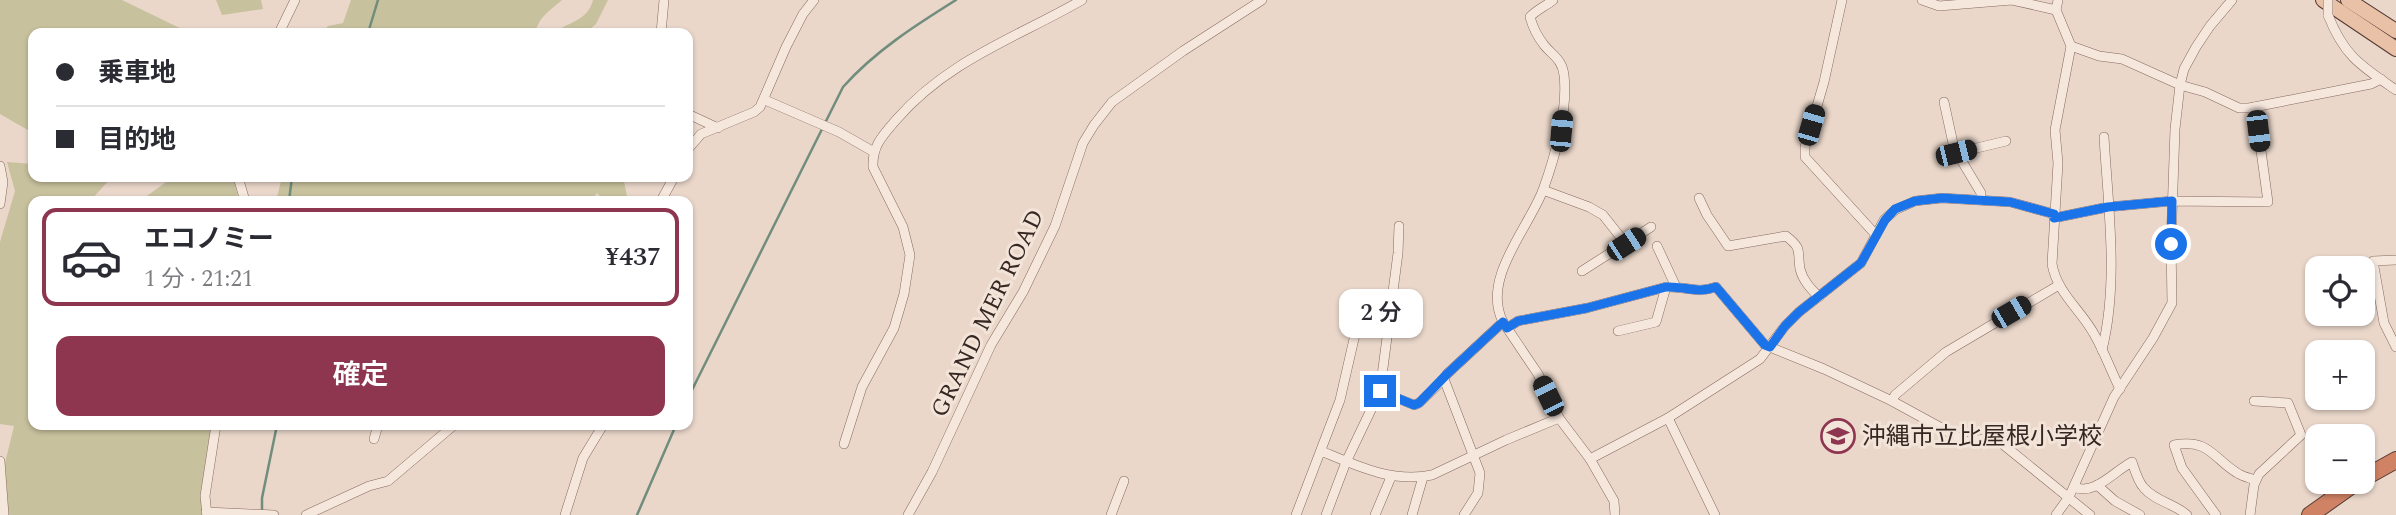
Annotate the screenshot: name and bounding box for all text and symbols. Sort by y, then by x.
text: 乗車地 [98,53,176,93]
car [1796,102,1827,148]
car [1549,109,1574,153]
car [2246,109,2271,153]
text: 目的地 [98,120,176,160]
car [1934,138,1979,168]
street label: GRAND MER ROAD [922,203,1054,424]
text: エコノミー [144,219,274,259]
car [1603,224,1650,264]
icon: car [60,226,123,289]
route start [2155,228,2187,260]
text: ¥437 [605,237,661,277]
map controls [2305,256,2375,494]
button: locate [2305,256,2375,326]
text: 1 分 · 21:21 [144,262,253,297]
callout: 2 分 [1338,290,1422,338]
car [1988,292,2035,332]
text: 2 分 [1360,296,1402,331]
button: 確定 [56,336,665,416]
button: + [2305,340,2375,410]
car [1530,373,1567,419]
route end [1364,375,1396,407]
school or university icon: 沖縄市立比屋根小学校 [1819,417,1857,455]
place label: 沖縄市立比屋根小学校 [1862,419,2102,455]
button: − [2305,424,2375,494]

